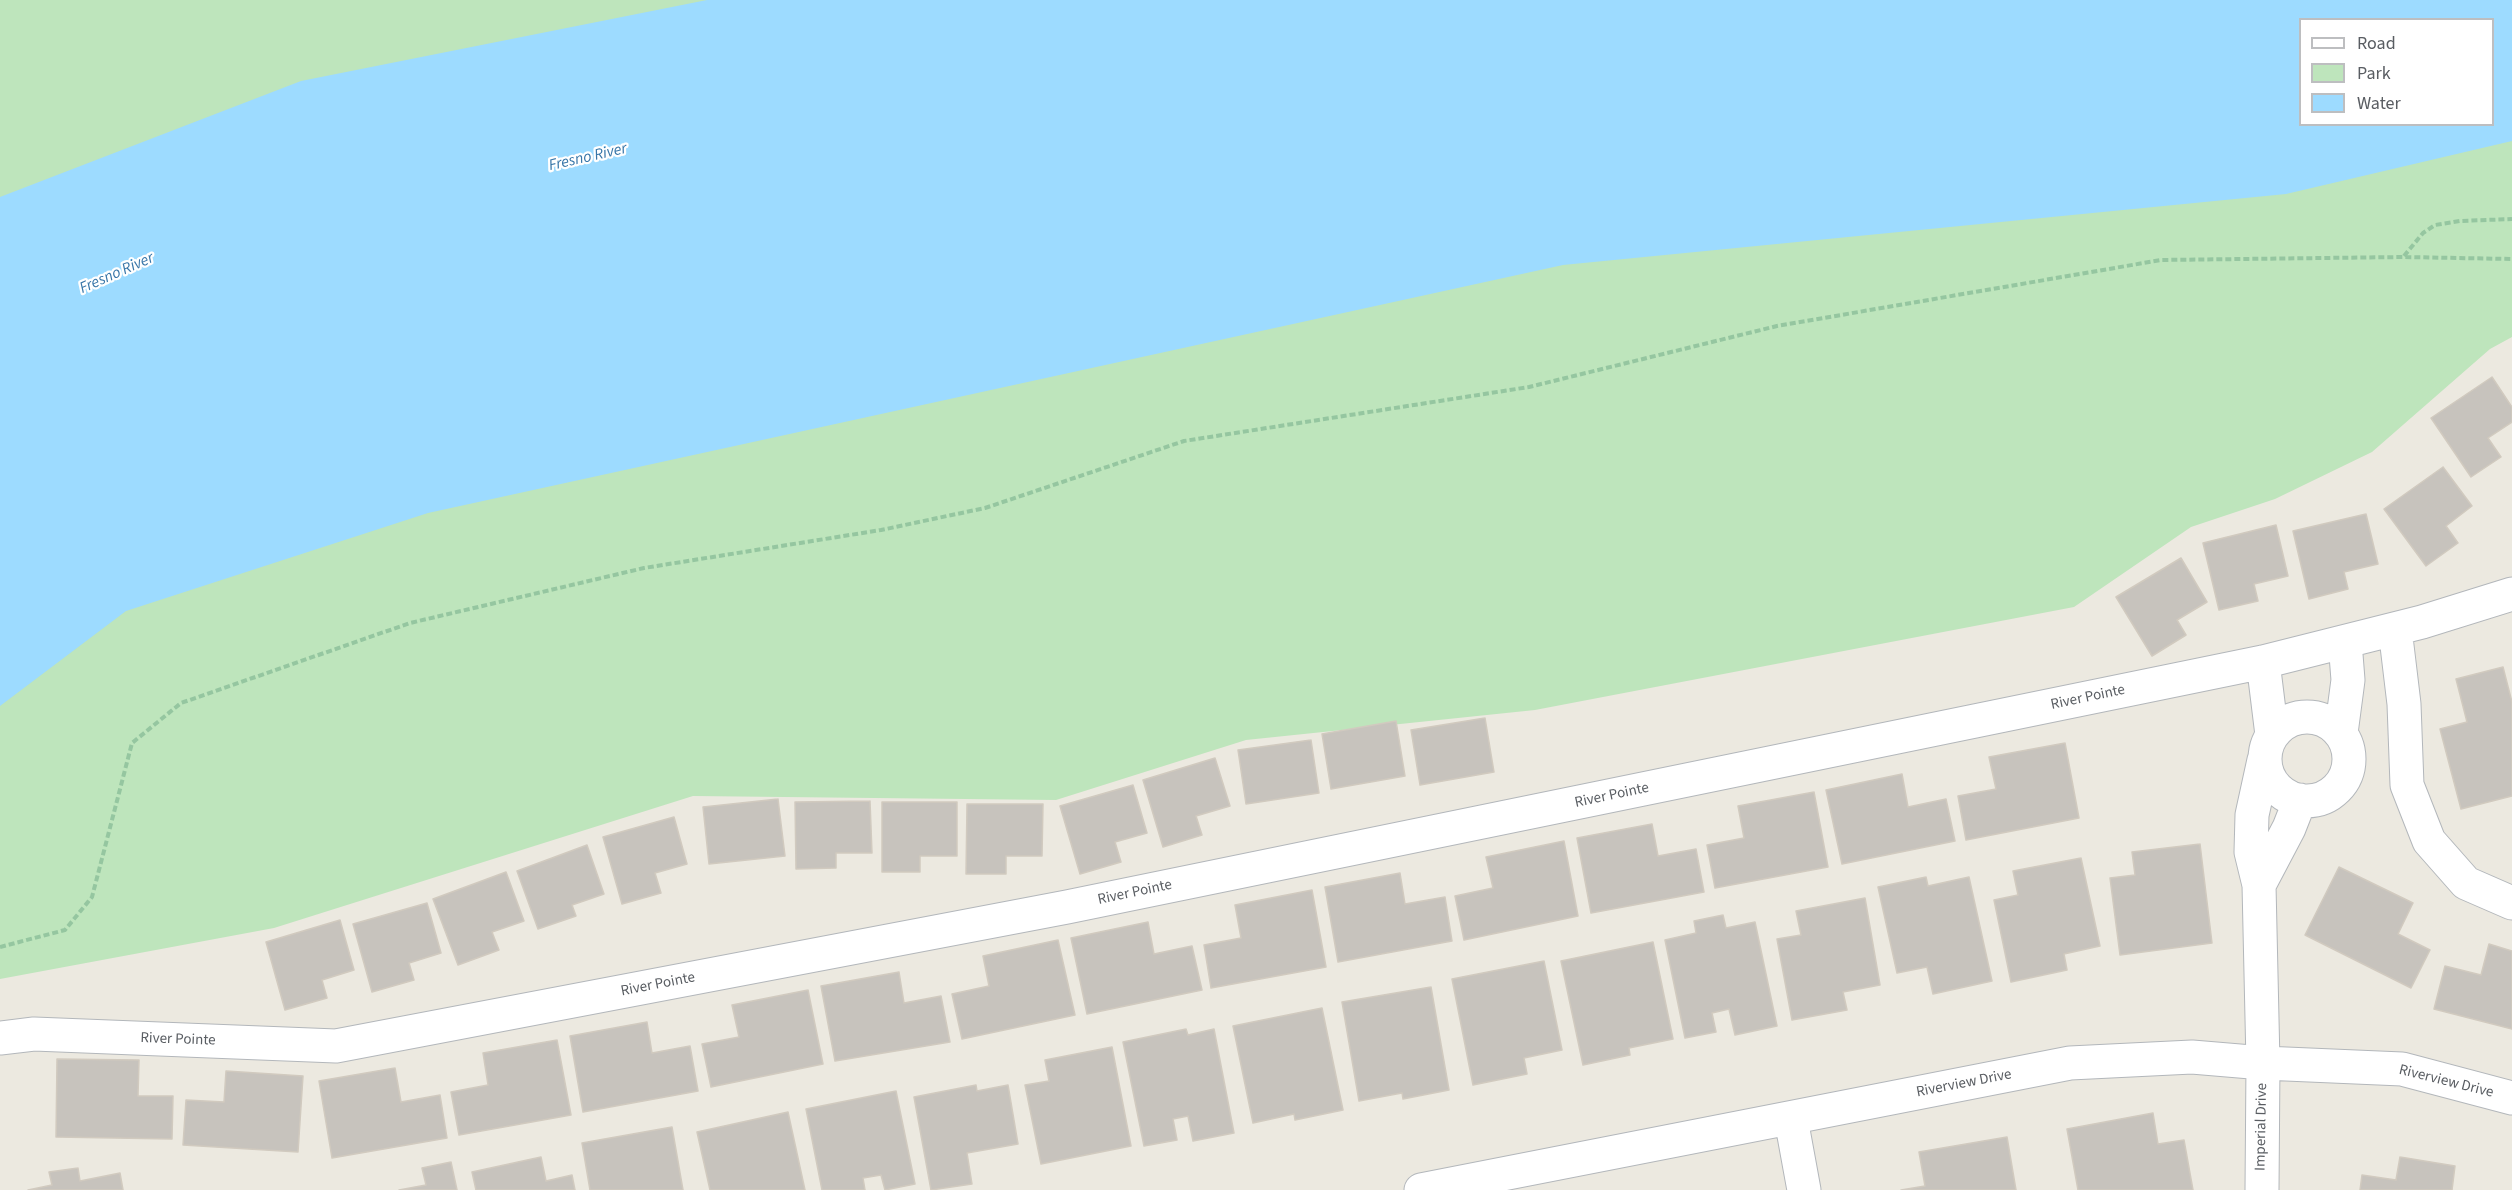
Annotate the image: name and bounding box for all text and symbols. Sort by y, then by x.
legend [2299,18,2494,126]
text: Road [2357,31,2396,56]
text: Park [2357,61,2391,86]
text: Water [2357,91,2401,116]
water label: Fresno River [547,140,629,176]
water label: Fresno River [77,249,157,299]
street label: River Pointe [2049,681,2127,715]
street label: River Pointe [1573,779,1651,813]
street label: River Pointe [1096,876,1174,910]
street label: River Pointe [619,969,697,1001]
street label: River Pointe [140,1030,216,1050]
street label: Riverview Drive [2397,1062,2495,1102]
street label: Riverview Drive [1915,1066,2013,1102]
street label: Imperial Drive [2252,1083,2272,1171]

